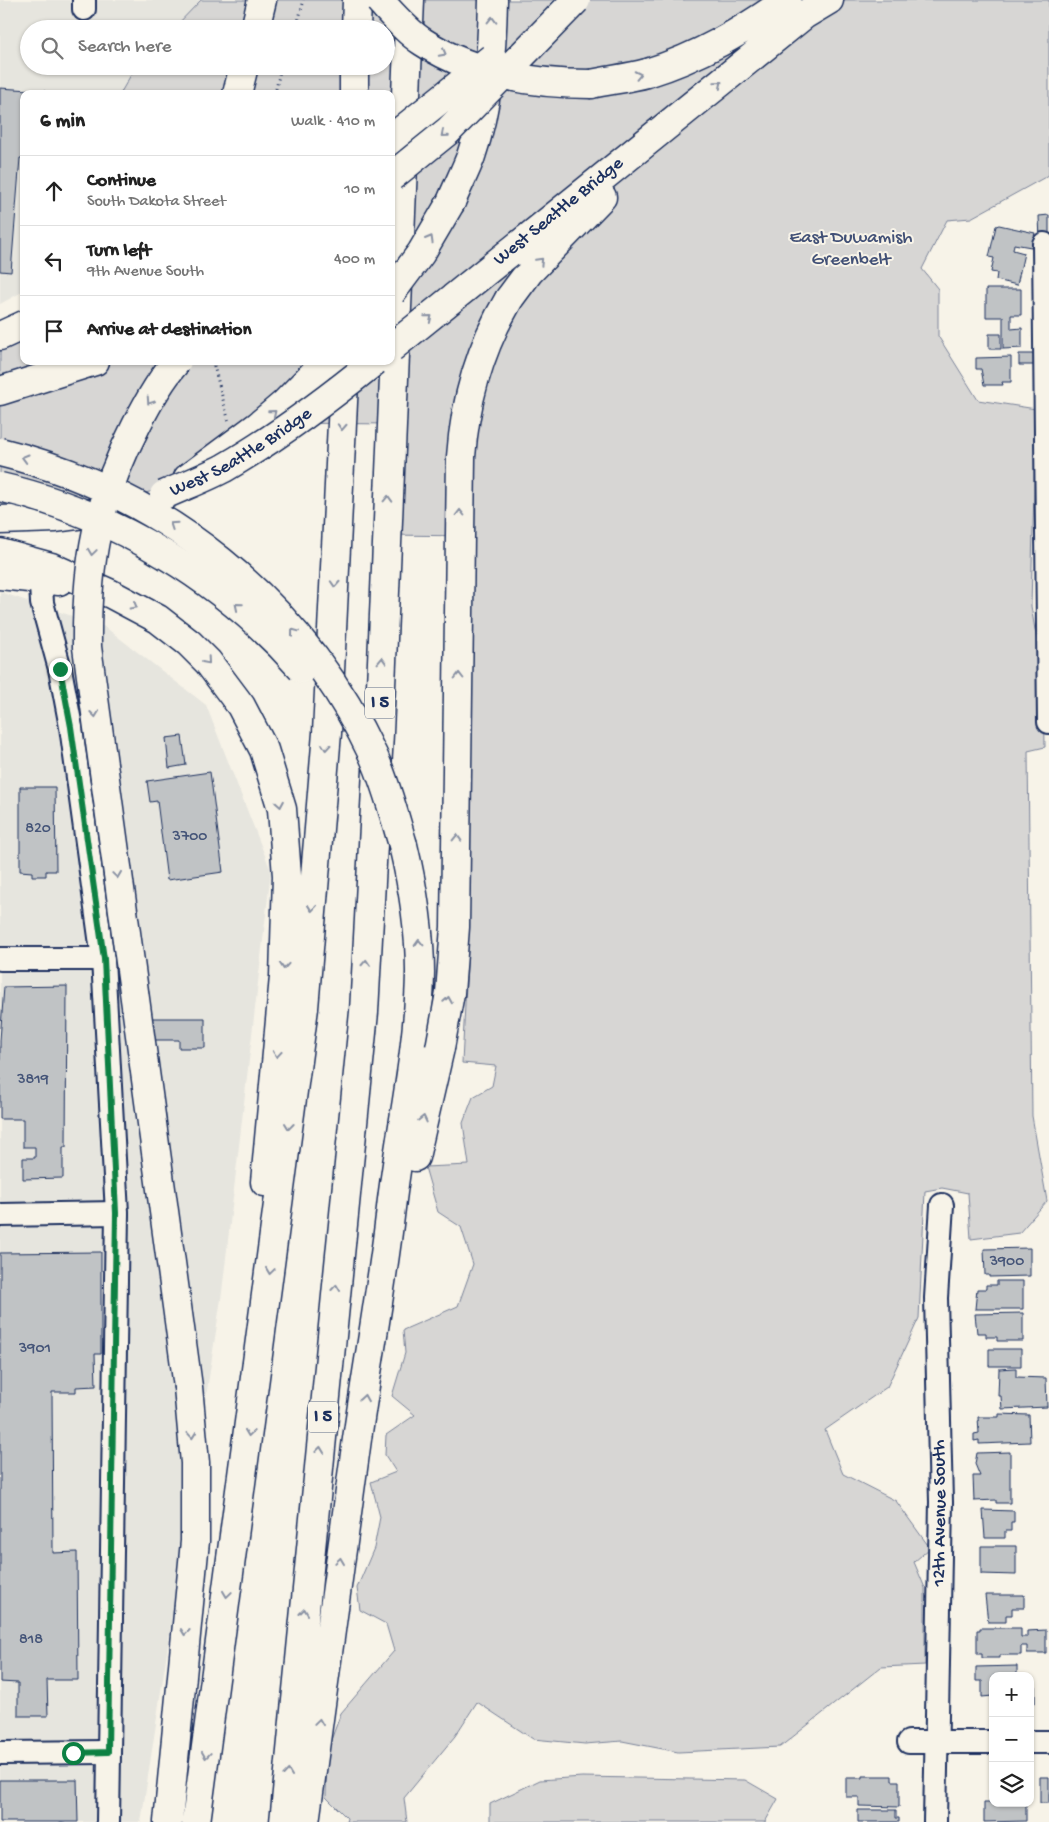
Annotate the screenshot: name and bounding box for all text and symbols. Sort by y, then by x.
one-way arrow [487,15,497,23]
search box [20,20,395,75]
icon: search [38,34,66,62]
text: Search here [78,36,172,59]
one-way arrow [438,47,447,57]
one-way arrow [634,70,643,80]
one-way arrow [713,81,722,89]
text: 6 min [40,110,85,135]
text: Walk · 410 m [291,113,375,132]
one-way arrow [440,129,449,138]
street label: West Seattle Bridge [489,152,629,271]
text: Continue [87,170,156,193]
icon: ahead [40,177,68,205]
text: 10 m [344,181,375,200]
text: South Dakota Street [87,193,226,212]
park label: East Duwamish Greenbelt [789,227,913,272]
one-way arrow [423,236,433,245]
text: Turn left [87,240,151,263]
icon: left [40,247,68,275]
text: 400 m [334,251,375,270]
one-way arrow [534,258,543,267]
text: 9th Avenue South [87,263,204,282]
one-way arrow [423,315,432,323]
icon: arrive [40,317,68,345]
text: Arrive at destination [87,319,251,342]
one-way arrow [147,396,156,405]
street label: West Seattle Bridge [166,402,317,502]
one-way arrow [268,410,277,419]
one-way arrow [336,424,347,432]
one-way arrow [22,454,30,464]
one-way arrow [383,494,394,502]
one-way arrow [455,509,465,516]
one-way arrow [169,522,179,531]
one-way arrow [87,548,98,556]
one-way arrow [329,581,340,589]
one-way arrow [128,599,137,609]
one-way arrow [234,603,243,612]
one-way arrow [291,628,300,638]
one-way arrow [201,656,210,665]
one-way arrow [377,657,387,664]
route end [49,658,72,681]
one-way arrow [454,671,464,679]
road number: I 5 [365,688,395,718]
one-way arrow [89,710,100,718]
one-way arrow [321,743,332,751]
one-way arrow [275,800,285,808]
house number: 820 [25,820,51,839]
house number: 3700 [172,828,207,847]
one-way arrow [452,834,462,842]
one-way arrow [111,870,121,879]
one-way arrow [307,905,318,913]
one-way arrow [413,938,424,946]
one-way arrow [361,959,372,967]
one-way arrow [279,962,290,970]
one-way arrow [443,996,453,1005]
one-way arrow [271,1050,282,1058]
house number: 3819 [16,1071,49,1090]
one-way arrow [417,1114,428,1123]
one-way arrow [284,1122,295,1130]
house number: 3900 [989,1253,1024,1272]
one-way arrow [266,1267,276,1276]
one-way arrow [330,1284,341,1292]
house number: 3901 [18,1340,51,1359]
one-way arrow [358,1393,368,1402]
road number: I 5 [308,1401,338,1432]
one-way arrow [244,1429,255,1437]
one-way arrow [186,1432,197,1440]
street label: 12th Avenue South [928,1439,953,1588]
one-way arrow [314,1446,325,1454]
one-way arrow [335,1556,345,1565]
one-way arrow [222,1590,233,1598]
one-way arrow [298,1607,309,1615]
one-way arrow [180,1628,191,1636]
house number: 818 [19,1631,43,1650]
map controls [989,1672,1034,1807]
button: + [989,1672,1034,1717]
one-way arrow [313,1717,323,1726]
button: − [989,1717,1034,1762]
route start [62,1742,85,1765]
one-way arrow [201,1750,211,1759]
button: layers [989,1762,1034,1807]
one-way arrow [283,1769,294,1777]

